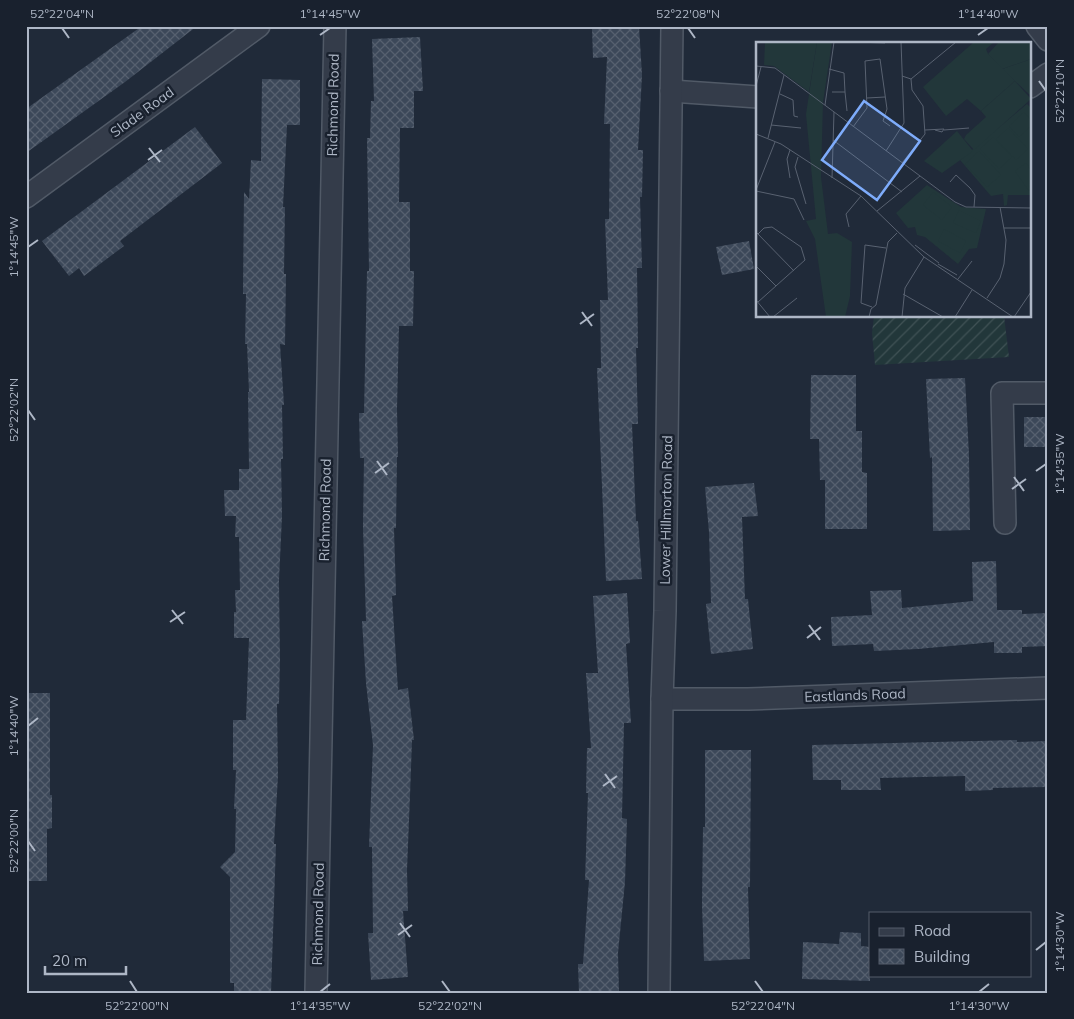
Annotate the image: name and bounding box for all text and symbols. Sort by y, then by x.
text: 52°22'04"N [30,6,94,21]
text: 1°14'45"W [299,6,361,21]
text: 52°22'08"N [656,6,720,21]
text: 1°14'40"W [957,6,1019,21]
inset map [756,42,1032,318]
street label: Richmond Road [323,53,343,157]
text: 52°22'10"N [1052,59,1067,123]
street label: Slade Road [107,83,177,141]
text: 1°14'45"W [6,216,21,278]
text: 52°22'02"N [6,378,21,442]
text: 1°14'35"W [1052,433,1067,495]
street label: Lower Hillmorton Road [656,435,676,585]
street label: Richmond Road [315,458,335,562]
street label: Eastlands Road [804,684,906,706]
text: 1°14'40"W [6,695,21,757]
text: 52°22'00"N [6,809,21,873]
street label: Richmond Road [308,862,328,966]
text: 1°14'30"W [1052,911,1067,973]
legend [869,912,1032,976]
text: Road [914,921,951,940]
scale bar [45,944,126,976]
text: Building [914,947,970,966]
text: 20 m [52,951,87,970]
text: 52°22'00"N [105,998,169,1013]
text: 1°14'35"W [289,998,351,1013]
text: 52°22'02"N [418,998,482,1013]
text: 52°22'04"N [731,998,795,1013]
text: 1°14'30"W [948,998,1010,1013]

